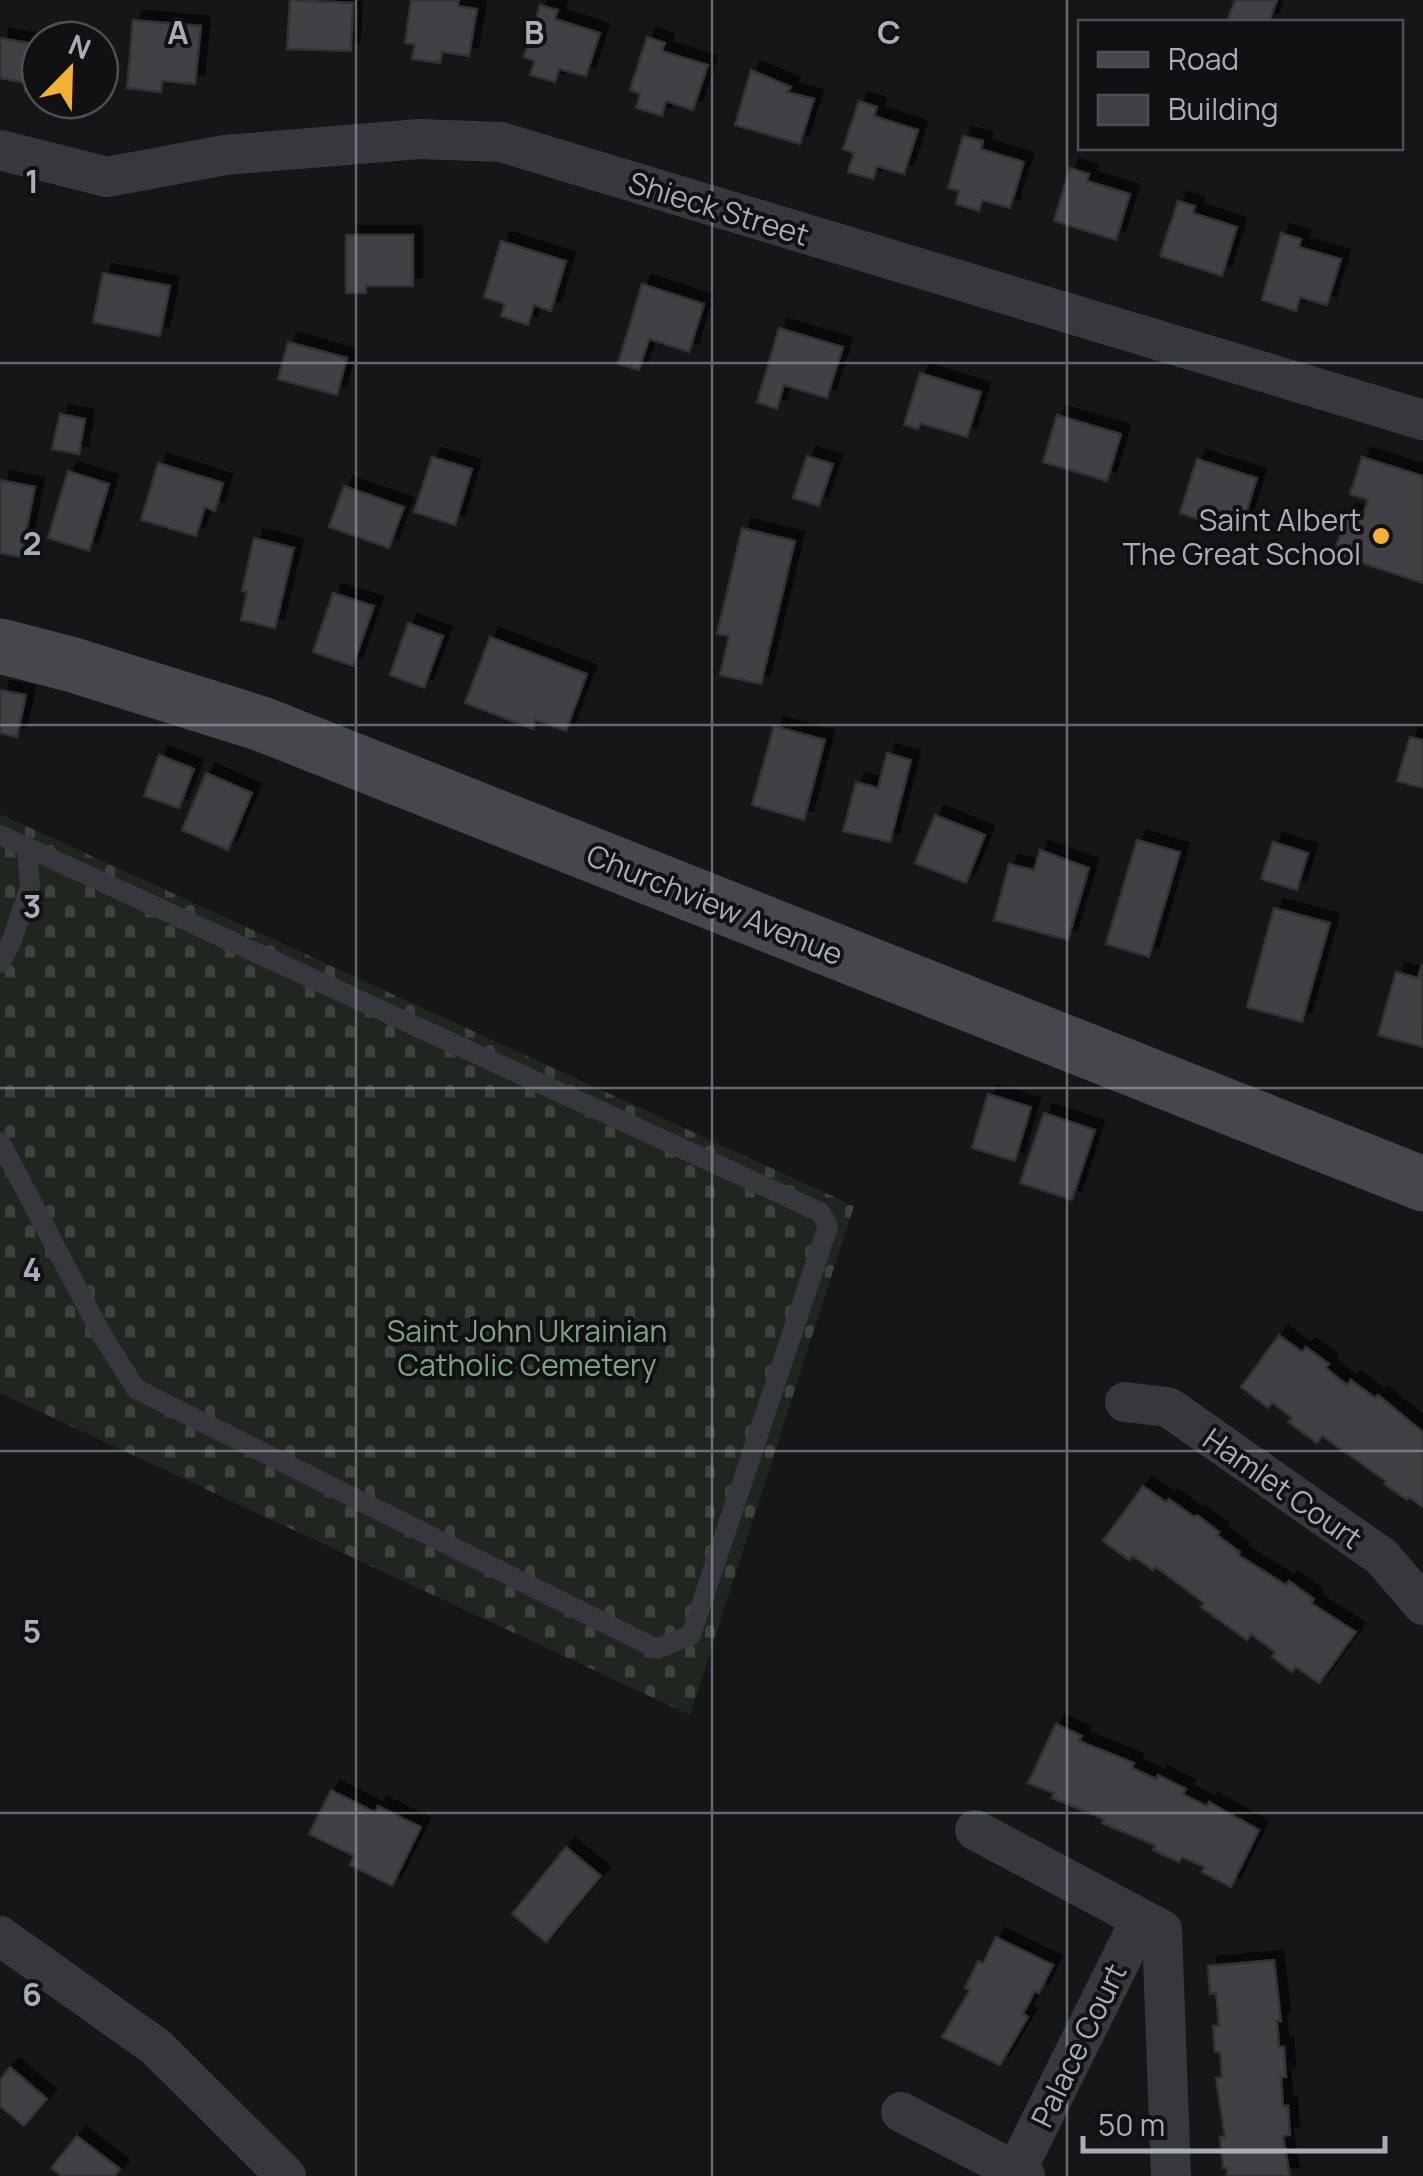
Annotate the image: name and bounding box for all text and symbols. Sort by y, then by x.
text: A [167,10,189,54]
text: B [524,10,544,54]
text: C [877,10,901,54]
north arrow [20,20,120,120]
legend [1078,20,1403,150]
text: N [63,25,97,67]
text: Road [1168,38,1239,79]
text: Building [1168,88,1279,129]
text: 1 [25,159,39,203]
street label: Shieck Street [624,161,814,255]
place label: Saint Albert The Great School [1123,499,1361,574]
text: 2 [22,521,42,565]
marker: Saint Albert The Great School [1370,525,1392,547]
street label: Churchview Avenue [581,834,849,974]
text: 3 [23,884,41,928]
text: 4 [22,1247,42,1291]
park label: Saint John Ukrainian Catholic Cemetery [387,1310,667,1385]
street label: Hamlet Court [1195,1418,1371,1558]
text: 5 [23,1609,41,1653]
street label: Palace Court [1021,1956,1135,2134]
text: 6 [22,1972,42,2016]
scale bar [1083,2091,1386,2153]
text: 50 m [1098,2104,1165,2145]

